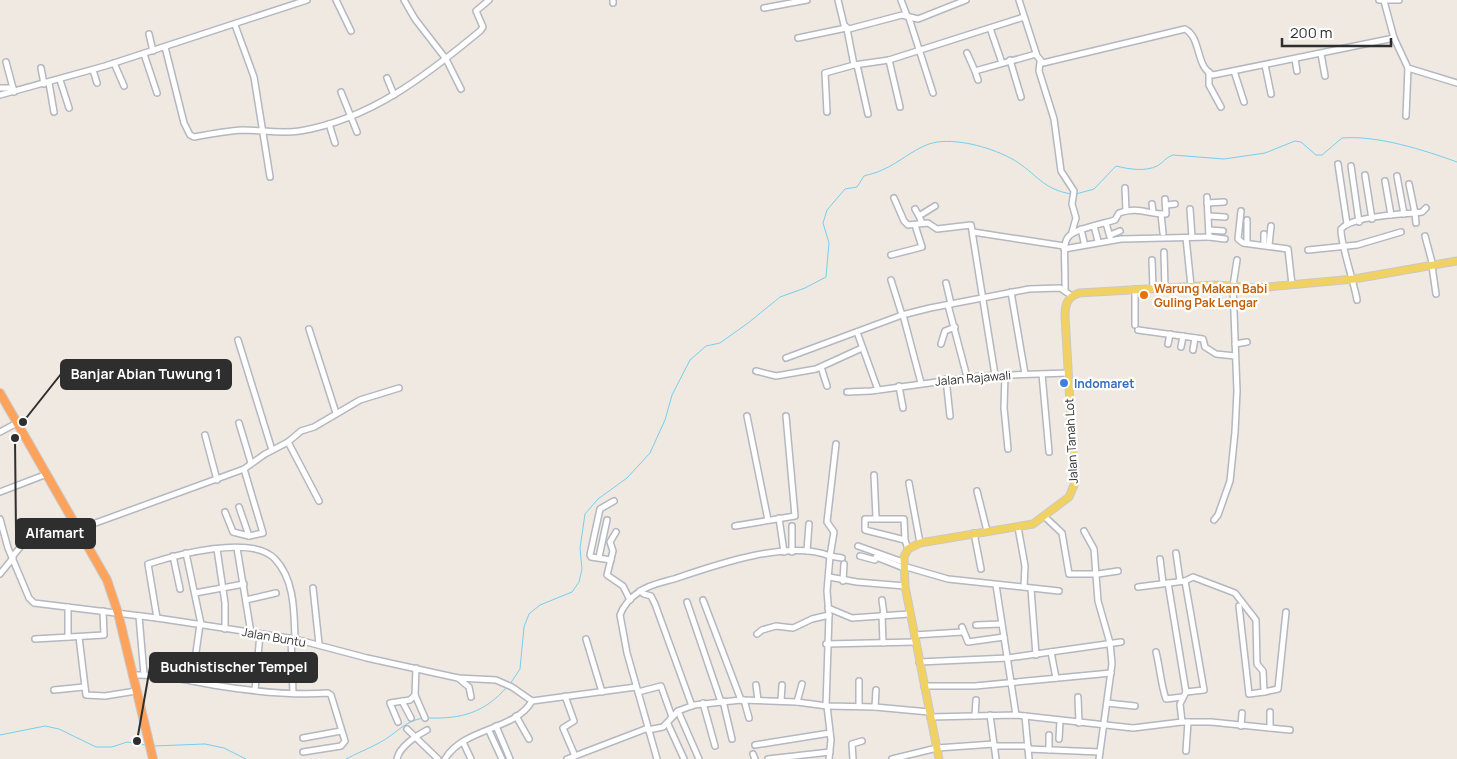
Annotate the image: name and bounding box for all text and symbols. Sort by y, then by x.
scale bar [1282,15,1391,47]
text: 200 m [1290,22,1333,43]
place label: Warung Makan Babi Guling Pak Lengar [1154,280,1267,311]
marker: Warung Makan Babi Guling Pak Lengar [1138,289,1150,301]
callout: Banjar Abian Tuwung 1 [61,360,231,389]
text: Banjar Abian Tuwung 1 [71,364,221,383]
street label: Jalan Rajawali [934,366,1012,390]
place label: Indomaret [1074,375,1134,392]
marker: Indomaret [1058,377,1070,389]
street label: Jalan Tanah Lot [1060,398,1082,484]
callout: Alfamart [16,519,95,548]
text: Alfamart [26,523,84,542]
street label: Jalan Buntu [241,623,307,651]
callout: Budhistischer Tempel [150,653,317,682]
text: Budhistischer Tempel [161,657,307,676]

